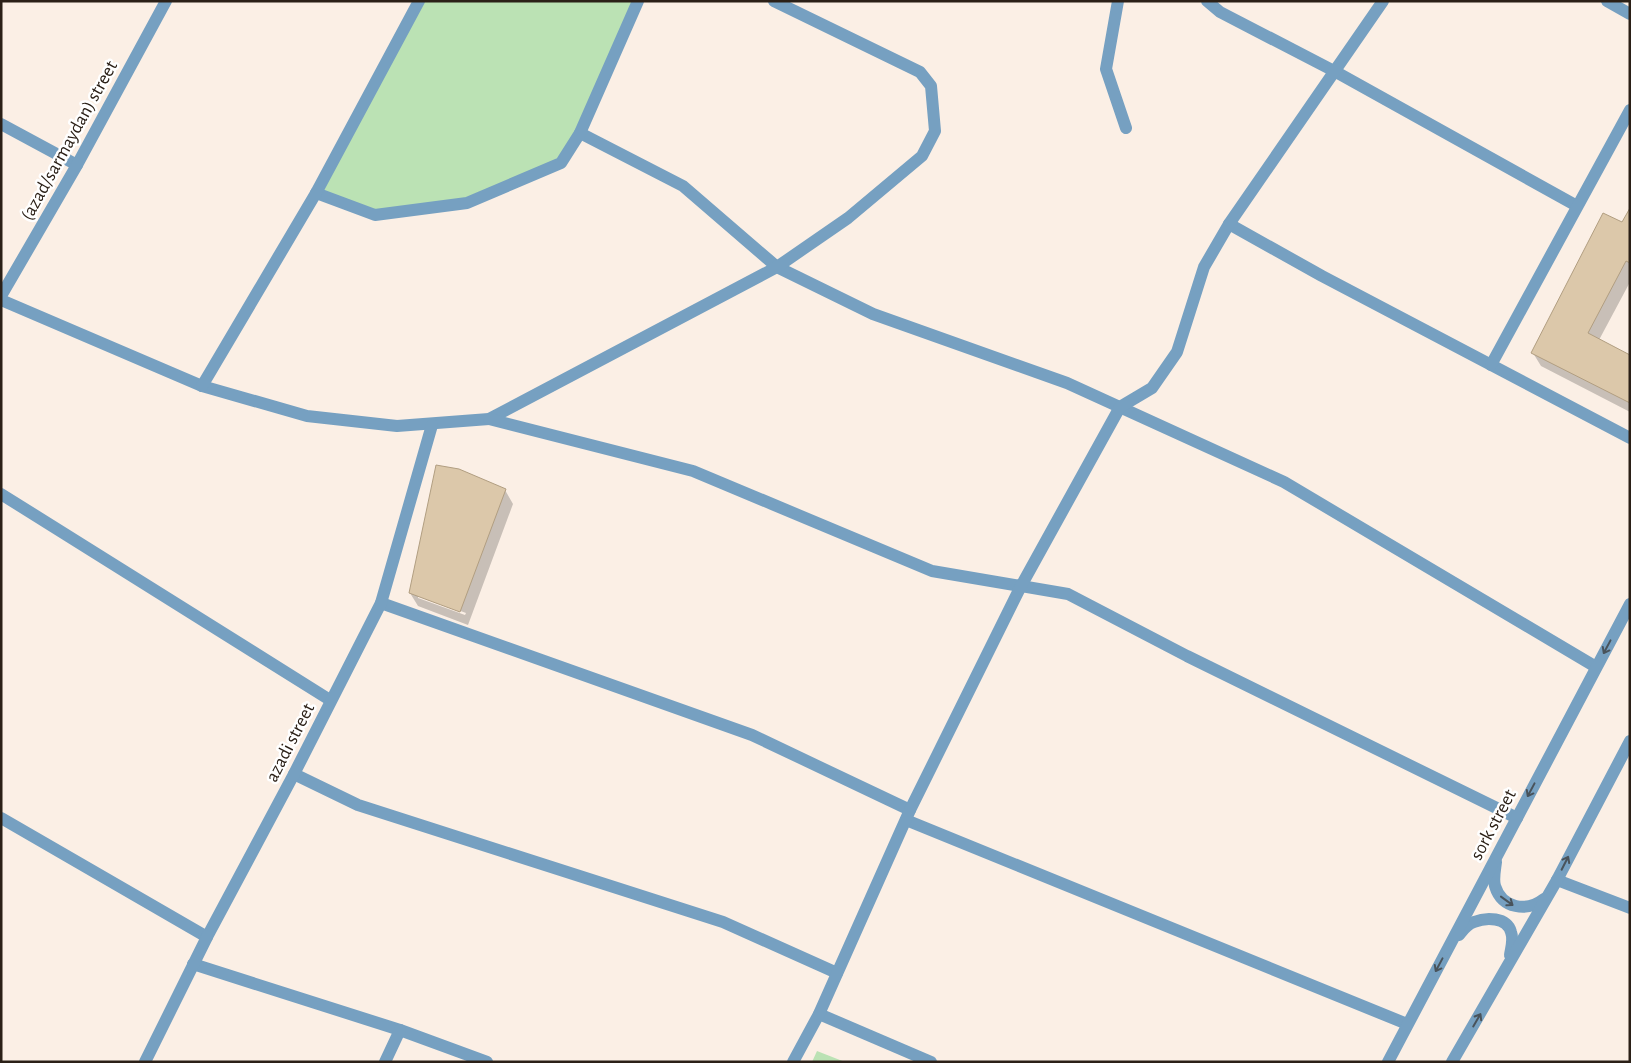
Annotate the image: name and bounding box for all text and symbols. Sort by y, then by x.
street label: (azad/sarmaydan) street [18,58,121,224]
one-way arrow [1602,639,1611,654]
street label: azadi street [262,700,318,785]
one-way arrow [1526,783,1536,798]
street label: sork street [1467,786,1520,863]
one-way arrow [1561,856,1570,871]
one-way arrow [1500,896,1514,906]
one-way arrow [1434,957,1443,972]
one-way arrow [1472,1013,1482,1027]

